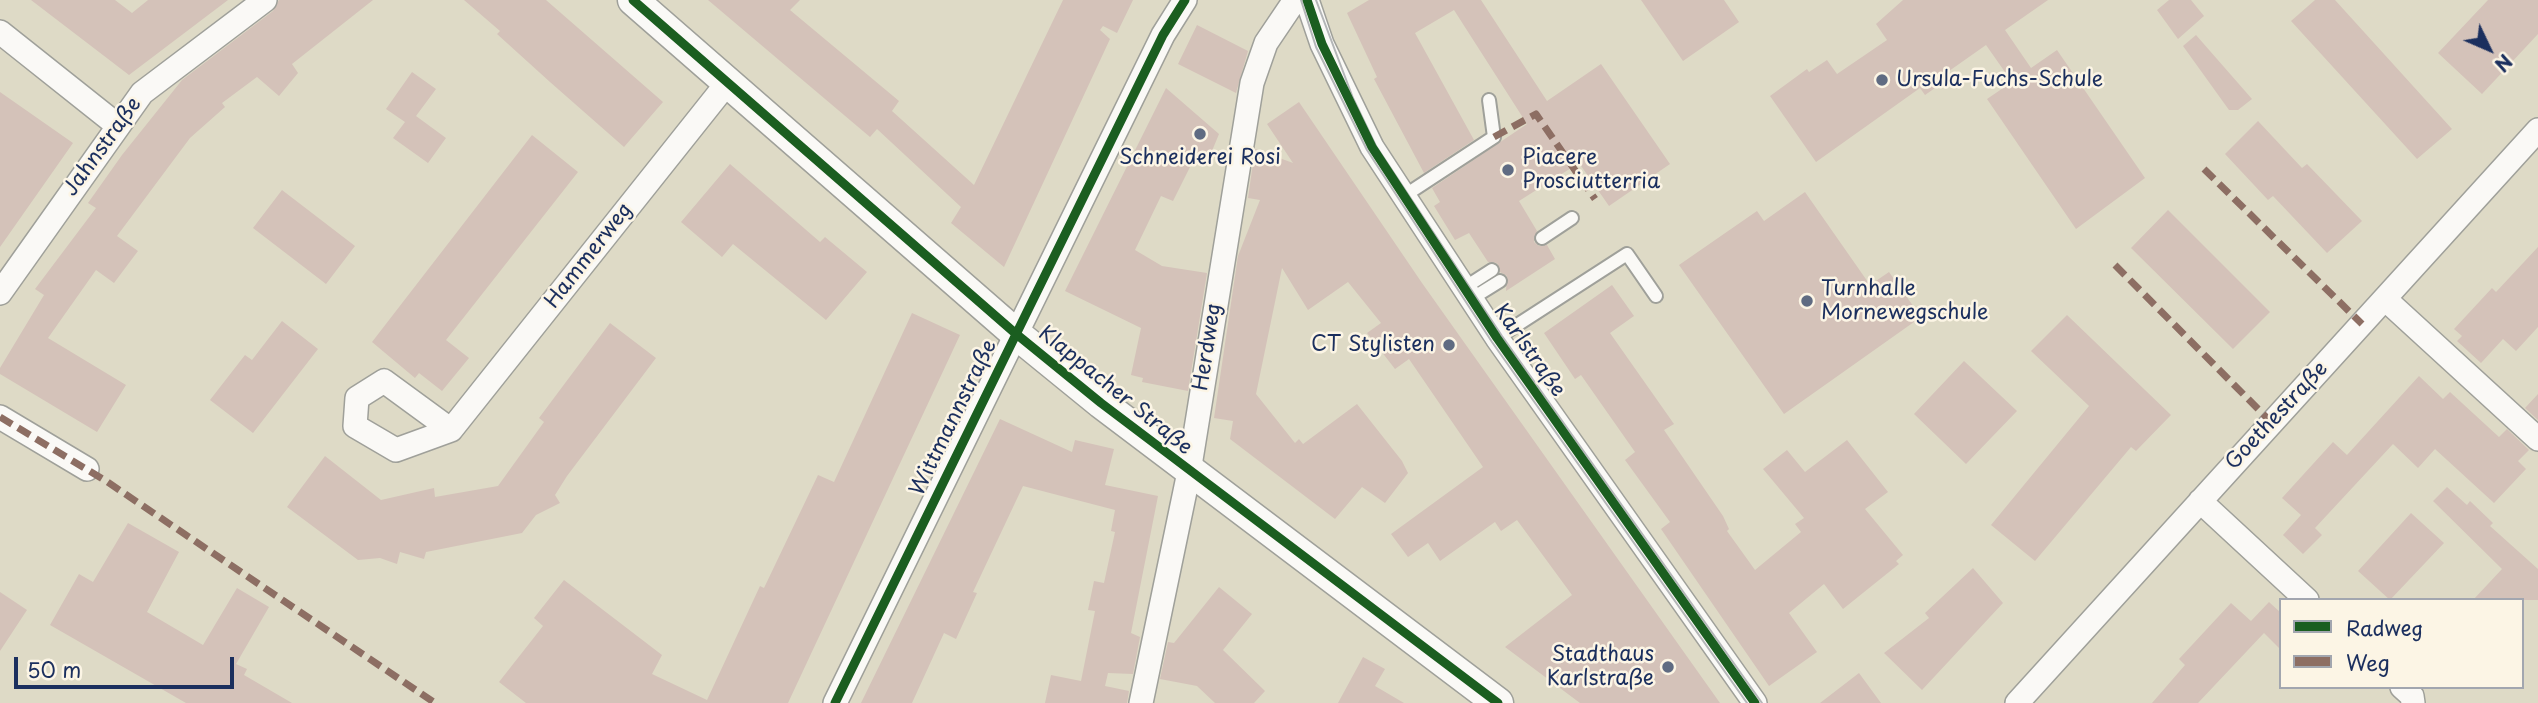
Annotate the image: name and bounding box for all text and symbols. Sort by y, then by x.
north arrow [2454,14,2524,84]
text: N [2489,48,2519,79]
place label: Ursula-Fuchs-Schule [1896,67,2103,93]
marker: Ursula-Fuchs-Schule [1874,72,1890,88]
street label: Jahnstraße [59,93,147,201]
marker: Schneiderei Rosi [1192,126,1208,142]
place label: Schneiderei Rosi [1119,145,1281,171]
place label: Piacere Prosciutterria [1522,145,1660,195]
marker: Piacere Prosciutterria [1500,162,1516,178]
street label: Hammerweg [540,198,638,314]
place label: Turnhalle Mornewegschule [1821,276,1988,326]
marker: Turnhalle Mornewegschule [1799,293,1815,309]
street label: Karlstraße [1488,300,1570,402]
street label: Herdweg [1189,301,1227,393]
street label: Klappacher Straße [1033,321,1197,461]
place label: CT Stylisten [1311,332,1435,358]
street label: Wittmannstraße [905,336,1003,500]
marker: CT Stylisten [1441,337,1457,353]
street label: Goethestraße [2221,357,2333,475]
legend [2279,598,2524,689]
text: Radweg [2346,611,2423,643]
place label: Stadthaus Karlstraße [1547,642,1654,692]
scale bar [18,644,238,688]
text: Weg [2346,646,2390,678]
text: 50 m [27,653,81,685]
marker: Stadthaus Karlstraße [1660,659,1676,675]

